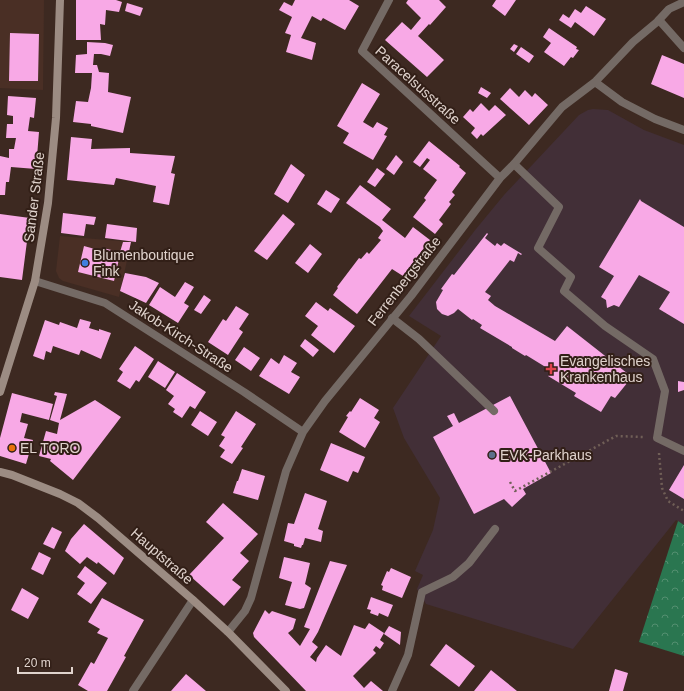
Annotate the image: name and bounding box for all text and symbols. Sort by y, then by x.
street label: Paracelsusstraße [372,43,464,128]
street label: Sander Straße [21,151,48,243]
street label: Ferrenbergstraße [364,233,444,329]
place label: Blumenboutique Fink [93,247,194,279]
marker: Blumenboutique Fink [80,258,90,268]
street label: Jakob-Kirch-Straße [126,296,236,376]
place label: Evangelisches Krankenhaus [560,353,650,385]
marker: Evangelisches Krankenhaus [545,363,557,375]
place label: EL TORO [20,440,81,456]
marker: EL TORO [7,443,17,453]
place label: EVK-Parkhaus [500,447,592,463]
marker: EVK-Parkhaus [487,450,497,460]
street label: Hauptstraße [128,525,196,587]
scale bar [18,649,72,675]
text: 20 m [24,656,51,670]

